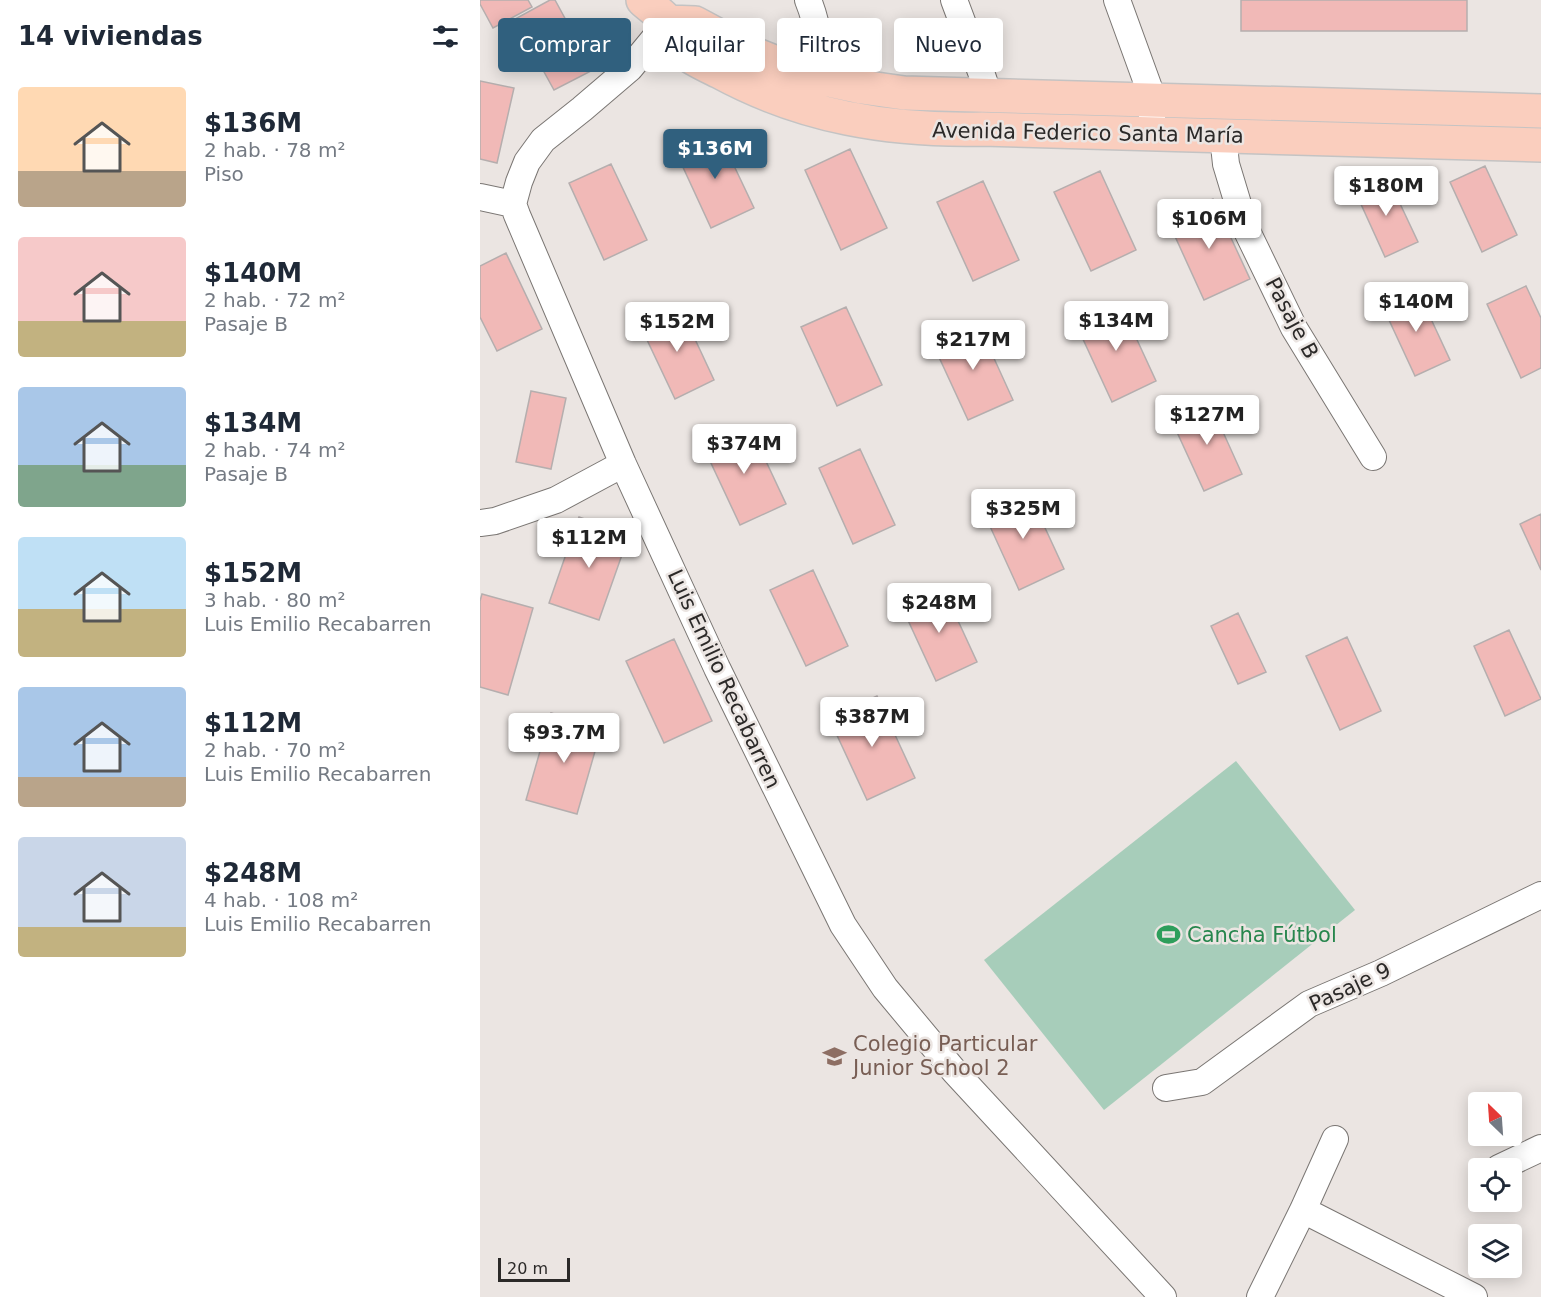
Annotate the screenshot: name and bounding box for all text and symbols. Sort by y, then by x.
chip: Comprar [498,18,631,72]
chip: Alquilar [643,18,765,72]
chip: Filtros [777,18,882,72]
chip: Nuevo [894,18,1003,72]
icon: filters [429,20,462,53]
text: 14 viviendas [18,21,203,51]
text: $136M [204,108,302,138]
icon: home [66,111,138,183]
street label: Avenida Federico Santa María [932,118,1244,148]
pin: $136M [673,129,757,180]
text: $136M [677,136,753,160]
text: 2 hab. · 78 m² [204,138,345,162]
text: Piso [204,162,244,186]
pin: $180M [1344,166,1428,217]
text: $180M [1348,173,1424,197]
pin: $106M [1167,199,1251,250]
text: $106M [1171,206,1247,230]
text: $140M [204,258,302,288]
icon: home [66,261,138,333]
street label: Pasaje B [1261,273,1323,363]
pin: $140M [1374,282,1458,333]
text: 2 hab. · 72 m² [204,288,345,312]
text: $140M [1378,289,1454,313]
pin: $134M [1074,301,1158,352]
pin: $152M [635,302,719,353]
text: $134M [1078,308,1154,332]
text: $152M [639,309,715,333]
text: Pasaje B [204,312,288,336]
pin: $217M [931,320,1015,371]
text: $217M [935,327,1011,351]
pin: $127M [1165,395,1249,446]
text: $127M [1169,402,1245,426]
text: $134M [204,408,302,438]
icon: home [66,411,138,483]
pin: $374M [702,424,786,475]
text: $374M [706,431,782,455]
text: 2 hab. · 74 m² [204,438,345,462]
text: Pasaje B [204,462,288,486]
pin: $325M [981,489,1065,540]
text: $325M [985,496,1061,520]
pin: $112M [547,518,631,569]
text: $112M [551,525,627,549]
text: $152M [204,558,302,588]
icon: home [66,561,138,633]
street label: Luis Emilio Recabarren [663,566,785,792]
pin: $248M [897,583,981,634]
text: 3 hab. · 80 m² [204,588,345,612]
text: $248M [901,590,977,614]
text: Luis Emilio Recabarren [204,612,431,636]
pin: $387M [830,697,914,748]
text: $387M [834,704,910,728]
text: $112M [204,708,302,738]
icon: home [66,711,138,783]
pin: $93.7M [515,713,613,764]
text: $93.7M [522,720,606,744]
text: 2 hab. · 70 m² [204,738,345,762]
text: Luis Emilio Recabarren [204,762,431,786]
text: $248M [204,858,302,888]
icon: home [66,861,138,933]
text: 4 hab. · 108 m² [204,888,358,912]
text: Luis Emilio Recabarren [204,912,431,936]
sports icon: Cancha Fútbol [1156,922,1182,948]
place label: Cancha Fútbol [1187,923,1337,947]
street label: Pasaje 9 [1305,958,1395,1016]
place label: Colegio Particular Junior School 2 [851,1032,1038,1080]
school or university icon: Colegio Particular Junior School 2 [822,1043,848,1069]
north arrow [1468,1092,1522,1146]
map controls [1468,1092,1522,1278]
button: locate [1468,1158,1522,1212]
button: layers [1468,1224,1522,1278]
scale bar [498,1255,570,1282]
text: 20 m [507,1259,548,1278]

